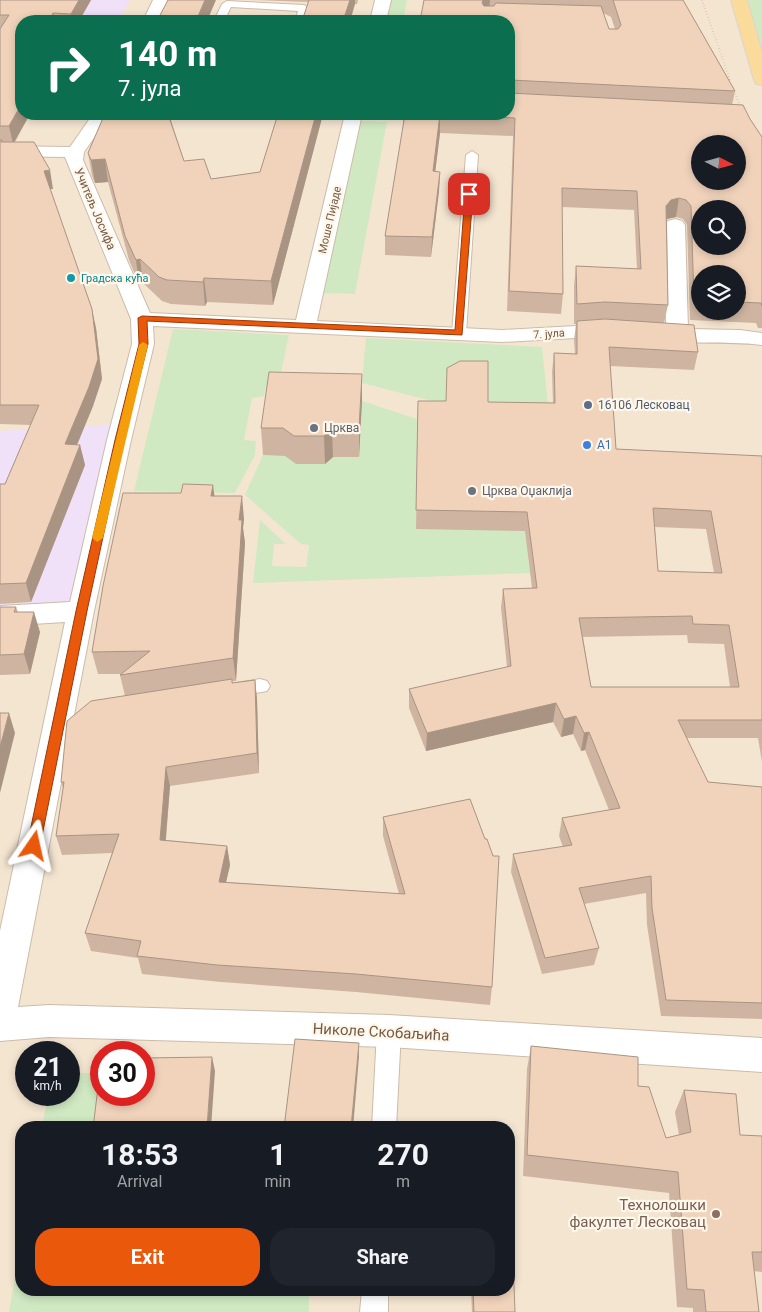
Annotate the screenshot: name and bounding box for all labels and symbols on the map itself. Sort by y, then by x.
north arrow [691,135,746,190]
street label: Учитељ Јосифа [71,166,119,252]
pin [448,173,490,215]
street label: Моше Пијаде [316,185,344,255]
marker: Градска кућа [65,272,77,284]
place label: Градска кућа [81,272,149,285]
street label: 7. јула [533,326,565,342]
place label: 16106 Лесковац [598,398,690,412]
marker: 16106 Лесковац [582,399,594,411]
place label: Црква [324,421,359,435]
marker: Црква [308,422,320,434]
place label: A1 [597,438,612,452]
marker: A1 [581,439,593,451]
place label: Црква Оџаклија [482,484,572,498]
marker: Црква Оџаклија [466,485,478,497]
position arrow [7,819,59,871]
street label: Николе Скобаљића [312,1019,450,1045]
speed limit sign: 30 [90,1041,155,1106]
place label: Технолошки факултет Лесковац [569,1196,706,1231]
marker: Технолошки факултет Лесковац [710,1208,722,1220]

